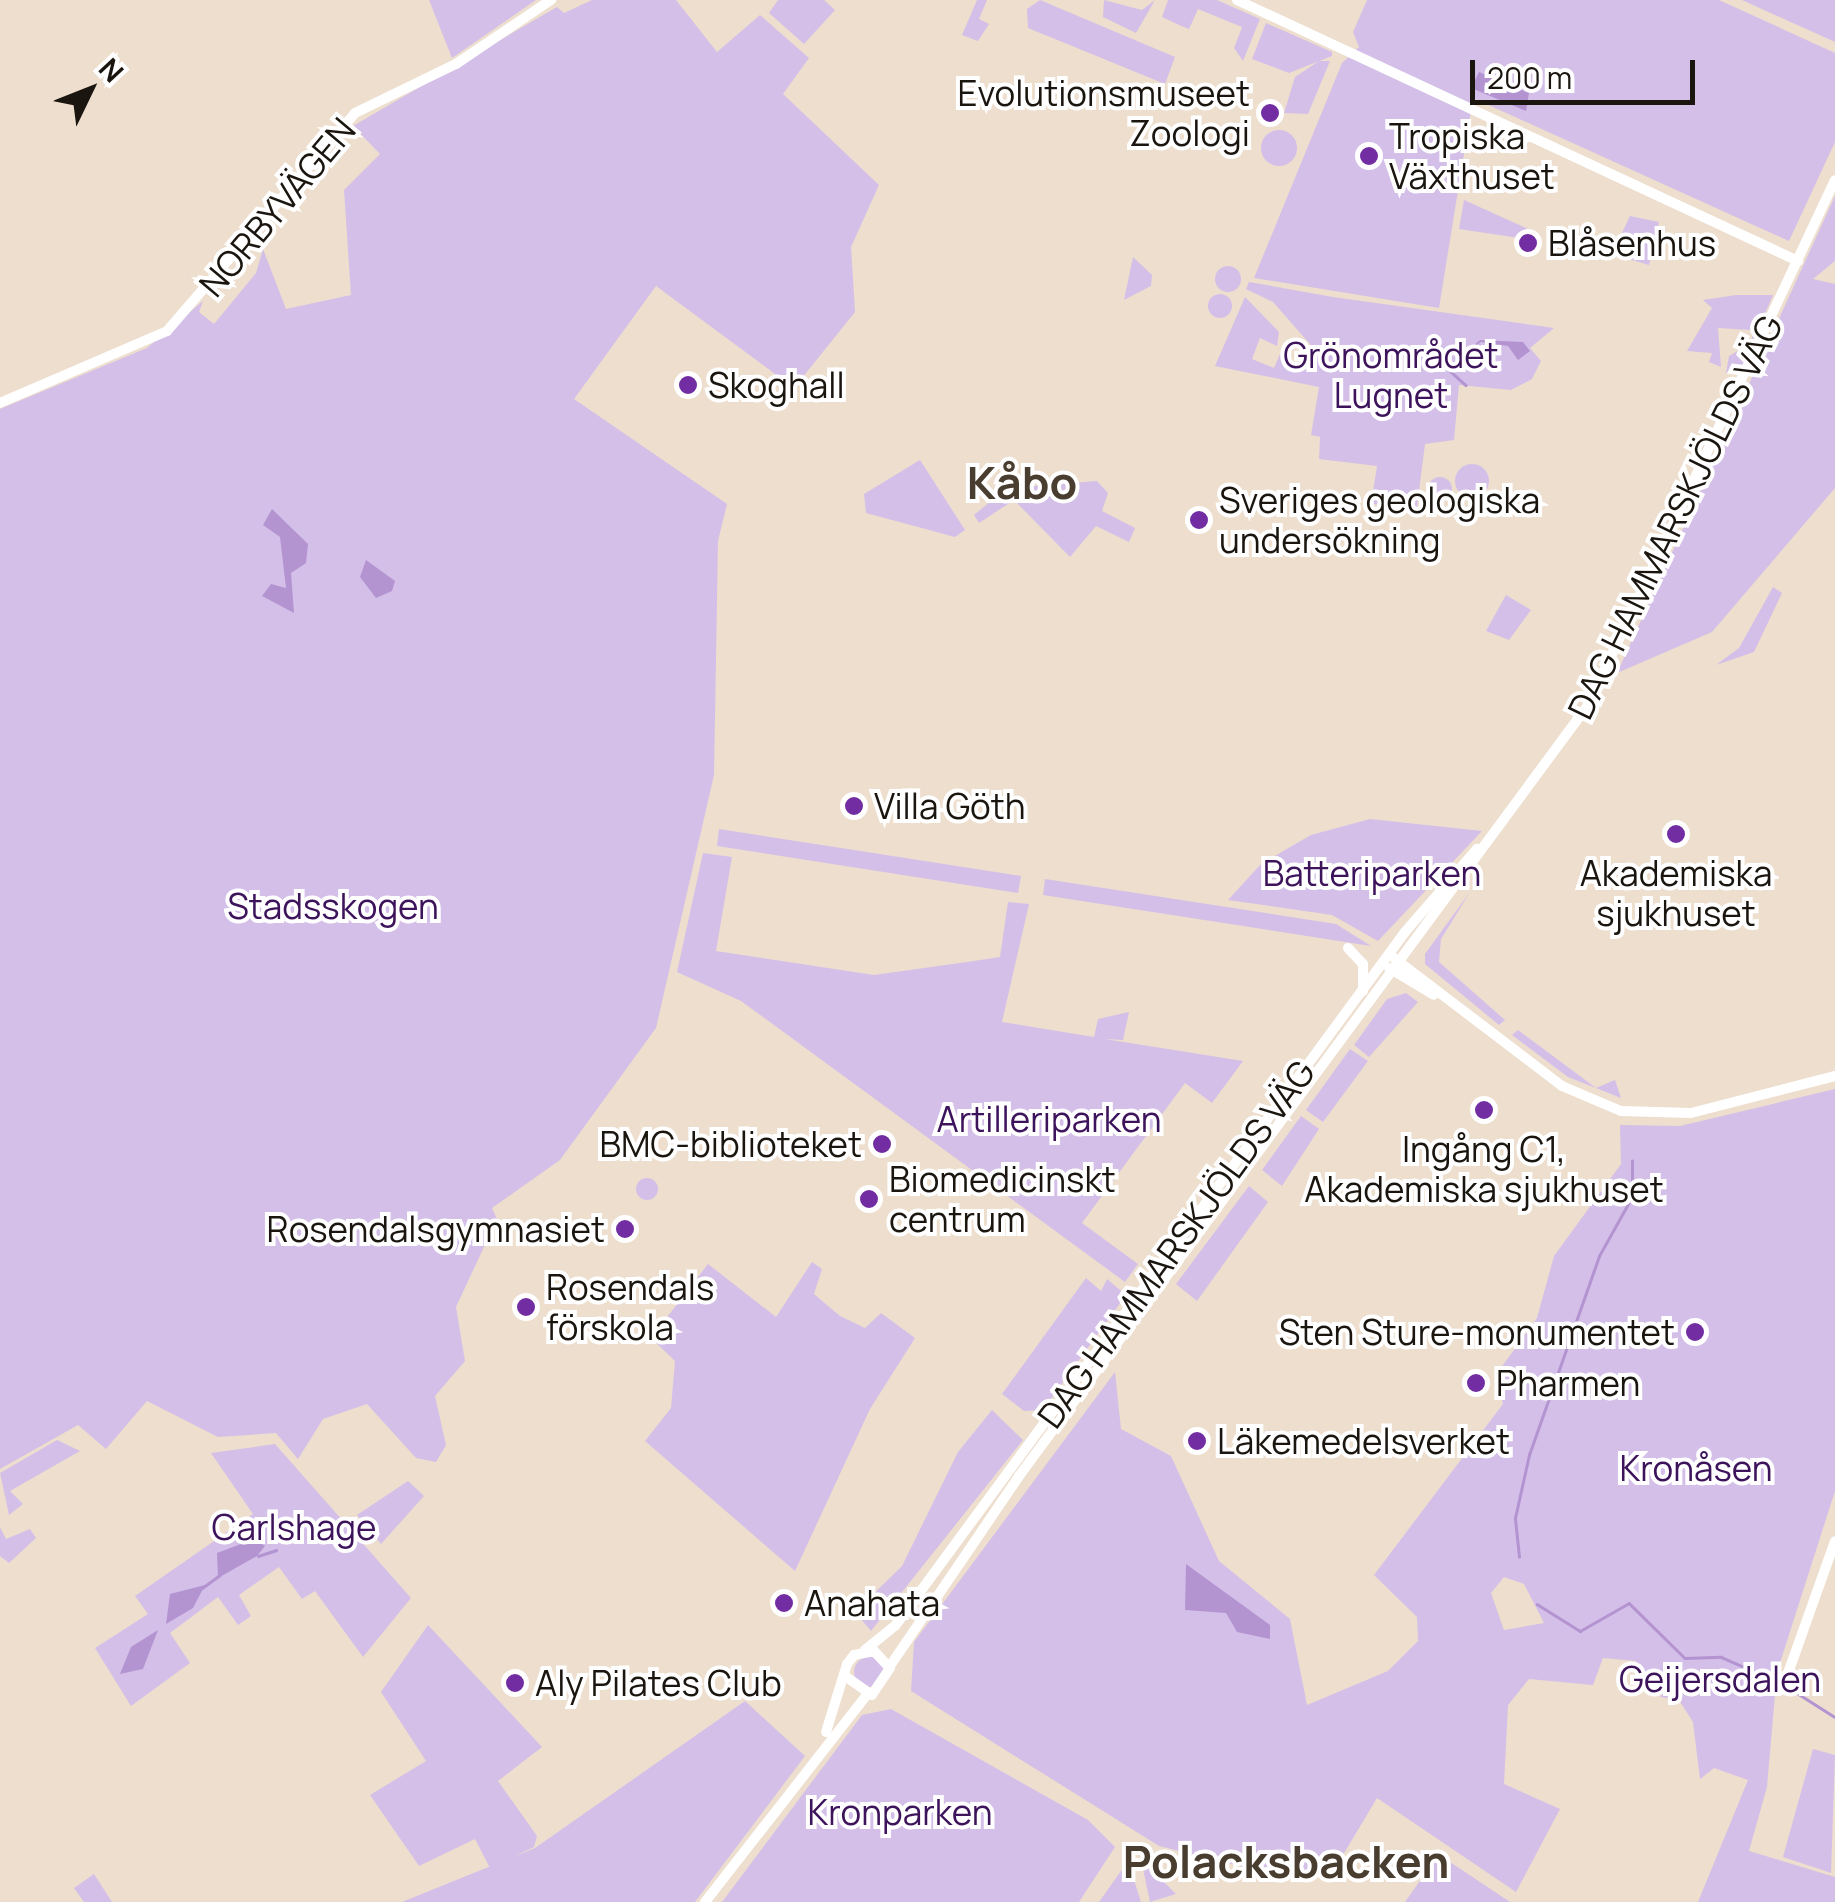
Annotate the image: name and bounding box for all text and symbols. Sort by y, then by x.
north arrow [40,40,140,140]
scale bar [1475,40,1700,102]
text: N [91,49,133,90]
text: 200 m [1487,57,1572,98]
place label: Evolutionsmuseet Zoologi [957,72,1250,154]
marker: Evolutionsmuseet Zoologi [1259,102,1281,124]
street label: NORBYVÄGEN [190,109,364,305]
place label: Tropiska Växthuset [1389,115,1555,197]
marker: Tropiska Växthuset [1358,145,1380,167]
place label: Blåsenhus [1548,222,1716,264]
marker: Blåsenhus [1517,232,1539,254]
street label: DAG HAMMARSKJÖLDS VÄG [1559,308,1791,726]
park label: Grönområdet Lugnet [1283,334,1499,416]
place label: Skoghall [708,364,845,406]
marker: Skoghall [677,374,699,396]
district label: Kåbo [967,456,1077,510]
place label: Sveriges geologiska undersökning [1219,479,1540,561]
marker: Sveriges geologiska undersökning [1188,509,1210,531]
place label: Villa Göth [874,785,1026,827]
marker: Villa Göth [843,795,865,817]
marker: Akademiska sjukhuset [1663,821,1689,847]
park label: Batteriparken [1263,852,1481,894]
place label: Akademiska sjukhuset [1580,852,1772,934]
park label: Stadsskogen [227,885,439,927]
street label: DAG HAMMARSKJÖLDS VÄG [1029,1052,1323,1436]
marker: Ingång C1, Akademiska sjukhuset [1471,1097,1497,1123]
park label: Artilleriparken [936,1098,1162,1140]
place label: BMC-biblioteket [599,1123,862,1165]
place label: Ingång C1, Akademiska sjukhuset [1304,1128,1664,1210]
marker: BMC-biblioteket [871,1133,893,1155]
place label: Biomedicinskt centrum [889,1158,1116,1240]
marker: Biomedicinskt centrum [858,1188,880,1210]
place label: Rosendalsgymnasiet [267,1208,605,1250]
marker: Rosendalsgymnasiet [614,1218,636,1240]
place label: Rosendals förskola [546,1266,714,1348]
marker: Rosendals förskola [515,1296,537,1318]
place label: Sten Sture-monumentet [1279,1311,1675,1353]
marker: Sten Sture-monumentet [1684,1321,1706,1343]
place label: Pharmen [1496,1362,1640,1404]
marker: Pharmen [1465,1372,1487,1394]
place label: Läkemedelsverket [1217,1420,1510,1462]
marker: Läkemedelsverket [1186,1430,1208,1452]
park label: Kronåsen [1619,1447,1773,1489]
park label: Carlshage [211,1506,377,1548]
place label: Anahata [804,1582,940,1624]
marker: Anahata [773,1592,795,1614]
park label: Geijersdalen [1619,1658,1821,1700]
place label: Aly Pilates Club [535,1662,782,1704]
marker: Aly Pilates Club [504,1672,526,1694]
park label: Kronparken [807,1791,993,1833]
district label: Polacksbacken [1123,1835,1449,1889]

